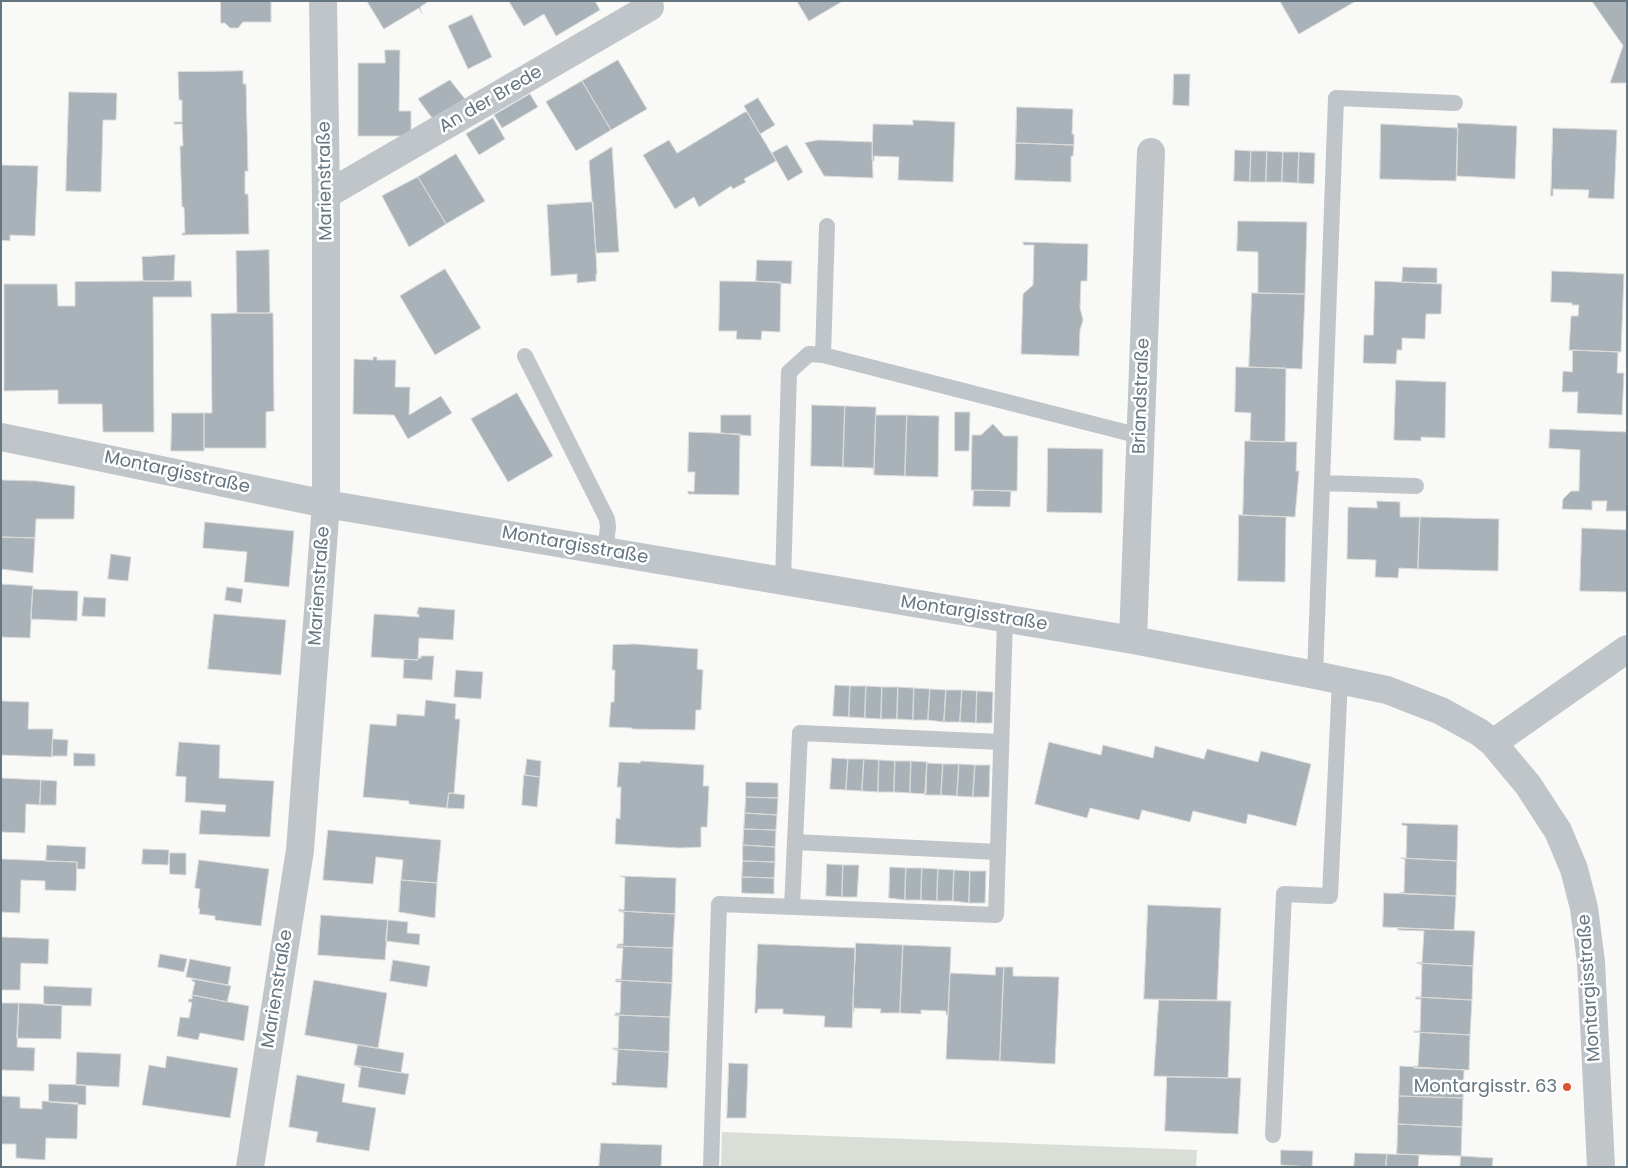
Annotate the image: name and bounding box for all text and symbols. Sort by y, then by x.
street label: An der Brede [436,62,546,138]
street label: Marienstraße [314,121,338,241]
street label: Briandstraße [1129,338,1155,454]
street label: Montargisstraße [102,447,252,499]
street label: Montargisstraße [500,522,650,570]
street label: Marienstraße [305,526,335,646]
street label: Montargisstraße [899,592,1049,636]
street label: Montargisstraße [1574,913,1606,1063]
street label: Marienstraße [258,928,298,1050]
place label: Montargisstr. 63 [1414,1076,1557,1098]
marker: Montargisstr. 63 [1561,1081,1573,1093]

